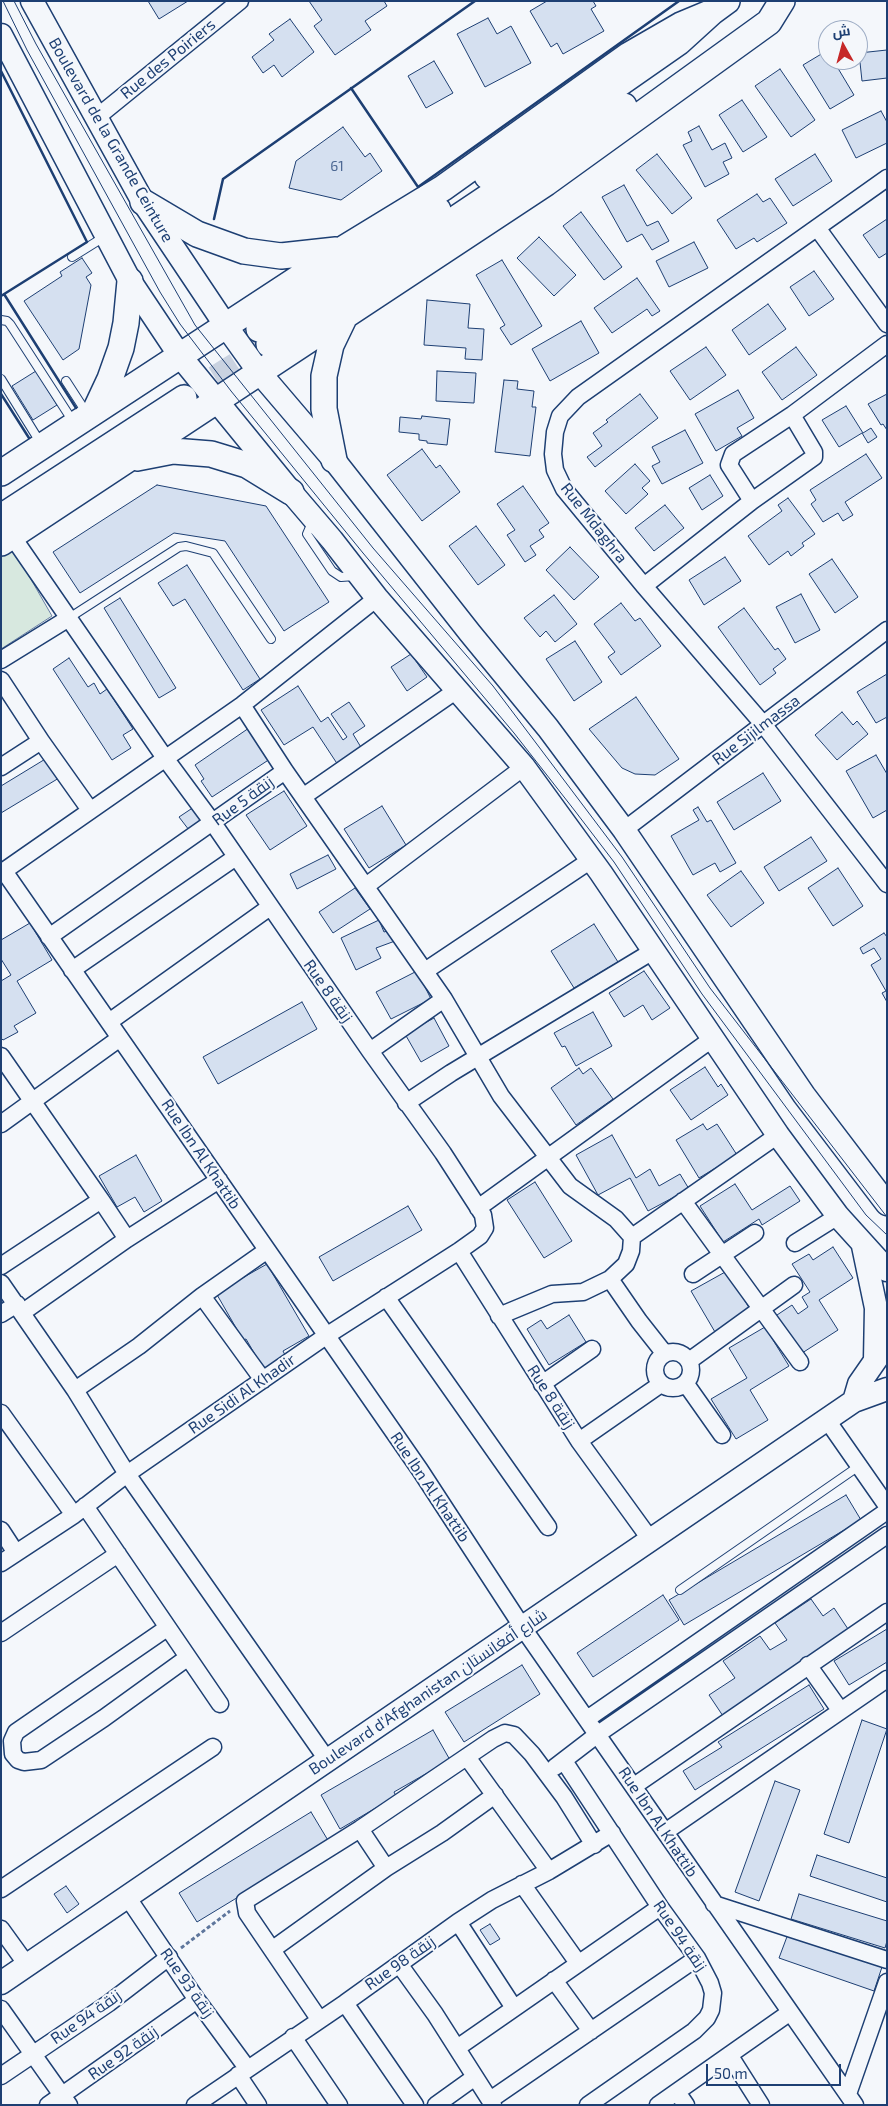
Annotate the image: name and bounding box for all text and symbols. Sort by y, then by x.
street label: Rue des Poiriers [117,15,219,103]
north arrow [818,20,868,70]
text: ش [831,21,851,40]
street label: Boulevard de la Grande Ceinture [44,34,178,246]
house number: 61 [330,158,344,174]
street label: Rue Mdaghra [557,479,631,567]
street label: Rue Sijilmassa [708,691,804,769]
street label: Rue 5 زنقة [209,772,277,830]
street label: Rue 8 زنقة [299,956,357,1026]
street label: Rue Ibn Al Khattib [157,1095,245,1213]
street label: Rue Sidi Al Khadir [185,1350,299,1438]
street label: Rue 8 زنقة [523,1361,579,1433]
street label: Rue Ibn Al Khattib [386,1428,474,1546]
street label: Boulevard d'Afghanistan شارع أفغانستان [305,1605,551,1779]
street label: Rue Ibn Al Khattib [614,1763,702,1881]
street label: Rue 94 زنقة [649,1897,711,1975]
street label: Rue 98 زنقة [361,1932,439,1994]
street label: Rue 93 زنقة [156,1944,218,2022]
street label: Rue 94 زنقة [47,1986,125,2048]
street label: Rue 92 زنقة [84,2022,162,2084]
scale bar [708,2054,843,2086]
text: 50 m [714,2064,748,2082]

